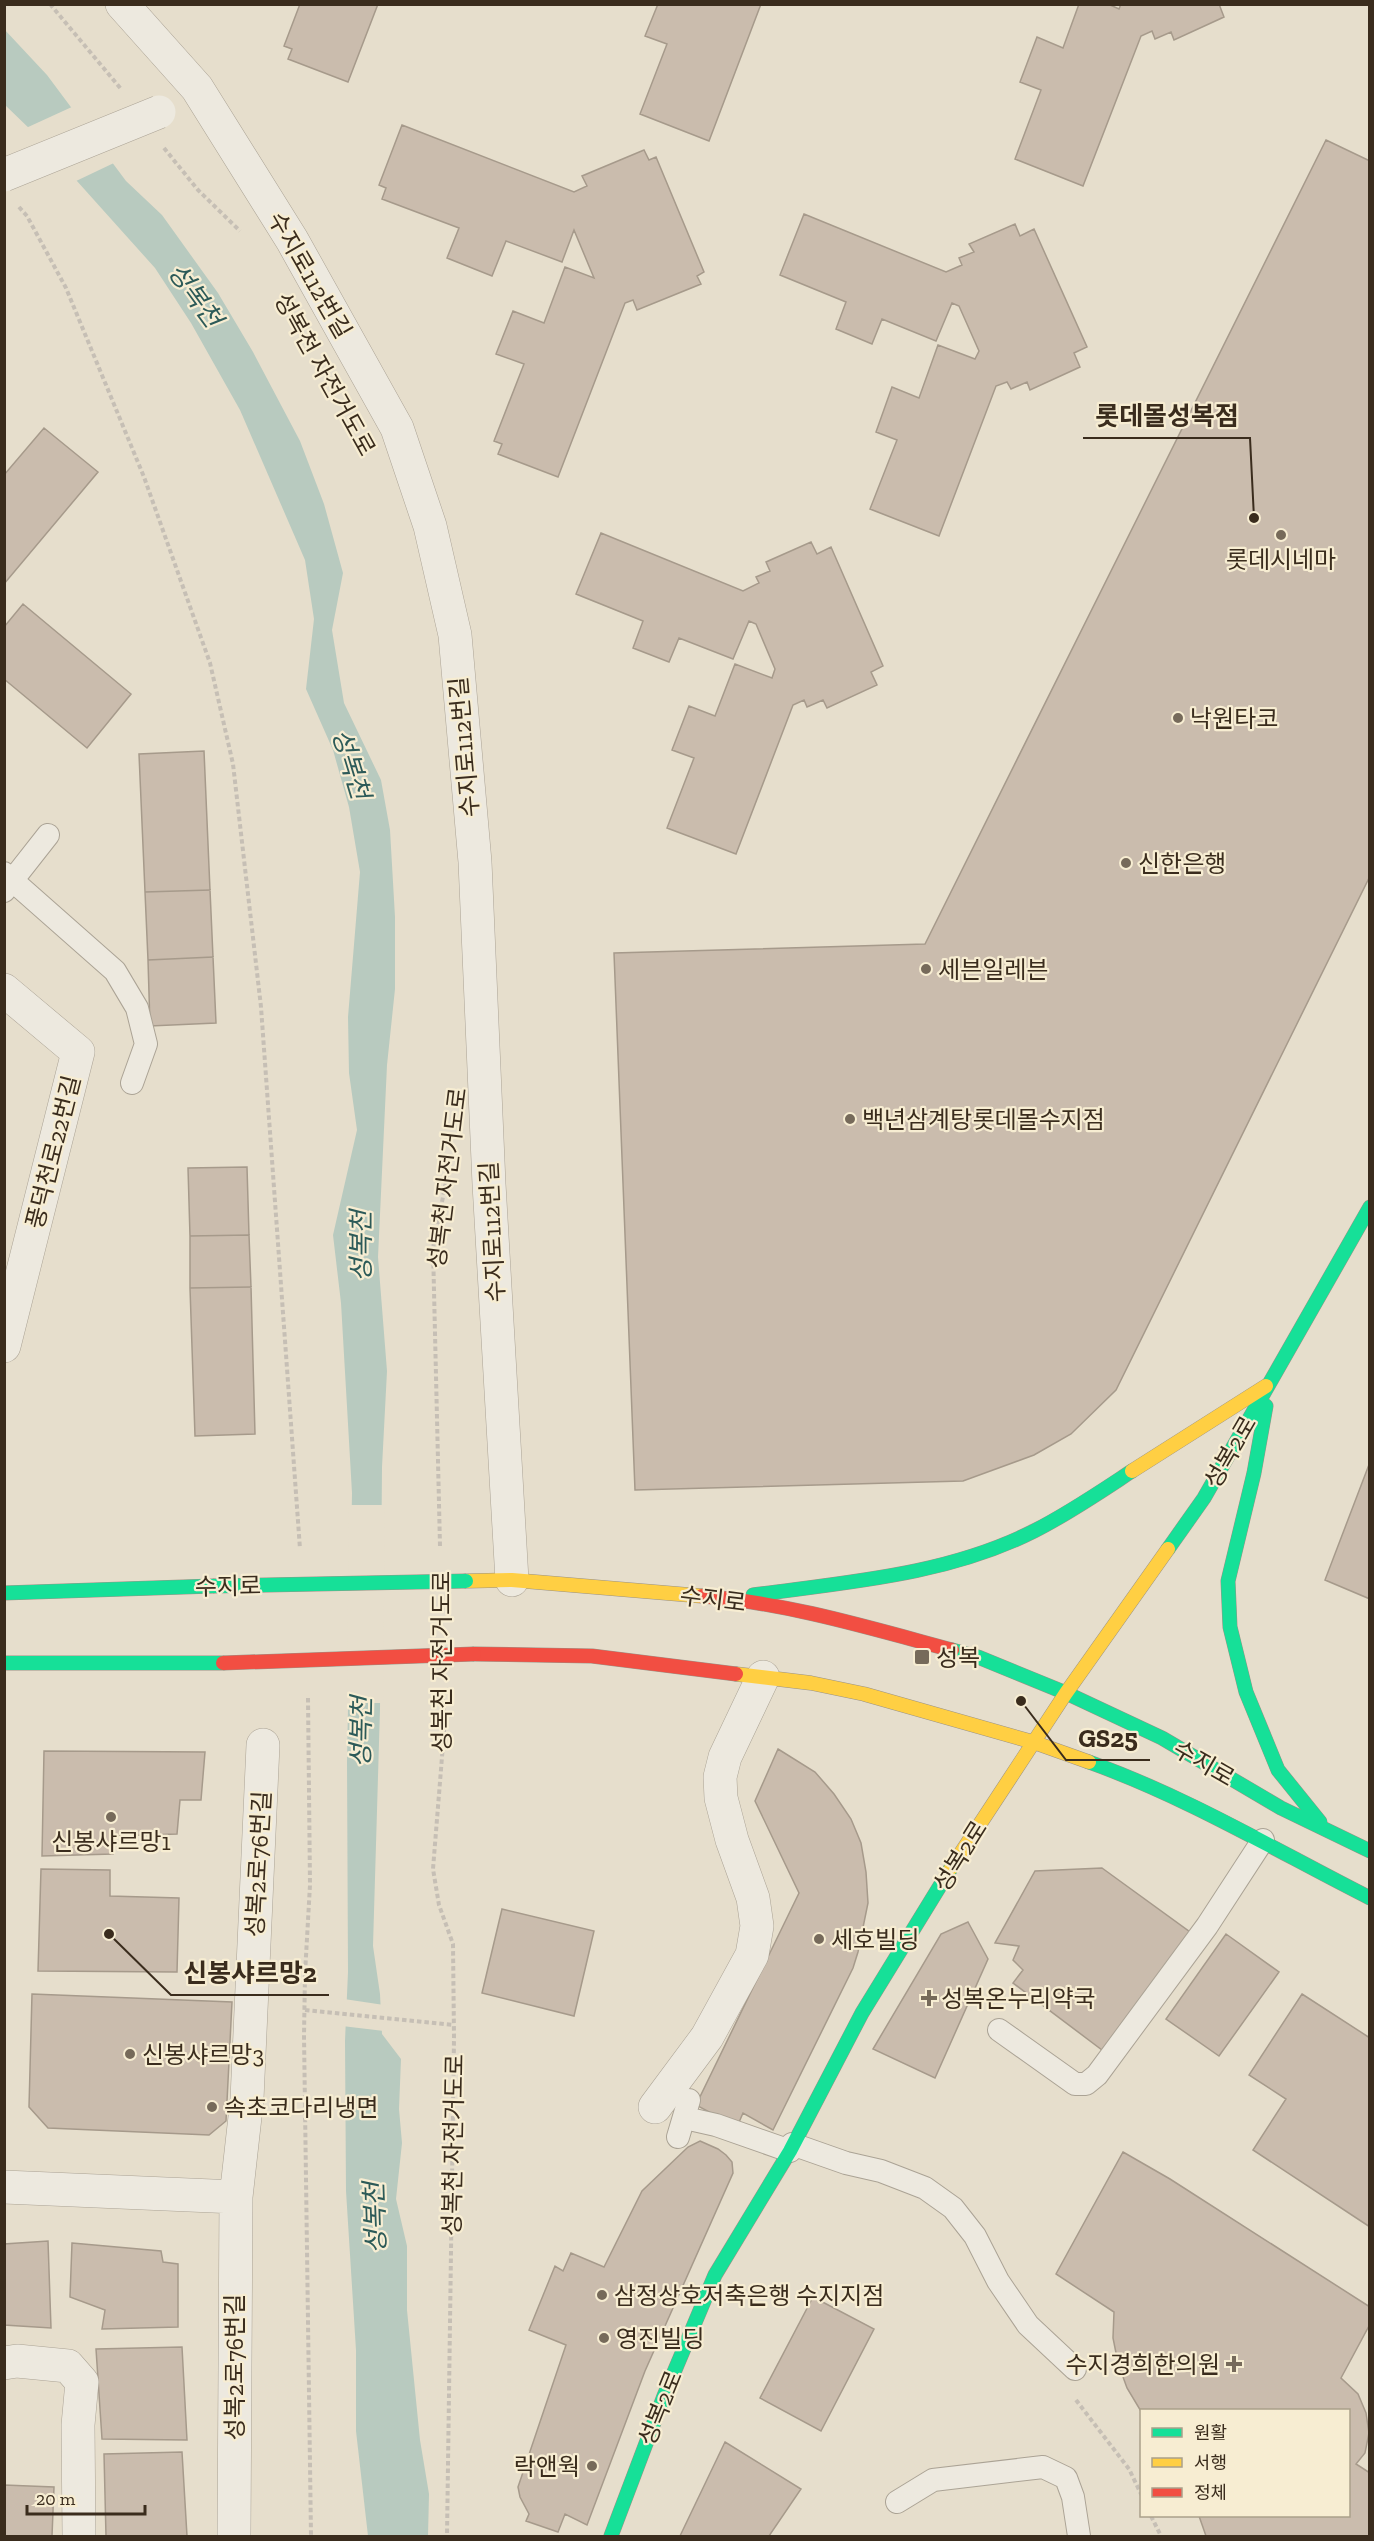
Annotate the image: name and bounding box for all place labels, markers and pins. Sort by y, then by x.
callout: 롯데몰성복점 [1083,394,1250,438]
marker: 롯데시네마 [1274,528,1288,542]
place label: 롯데시네마 [1226,545,1336,574]
place label: 낙원타코 [1190,704,1278,733]
marker: 낙원타코 [1171,711,1185,725]
place label: 신한은행 [1138,849,1226,878]
marker: 신한은행 [1119,856,1133,870]
place label: 세븐일레븐 [938,955,1048,984]
marker: 세븐일레븐 [919,962,933,976]
place label: 백년삼계탕롯데몰수지점 [862,1105,1105,1134]
marker: 백년삼계탕롯데몰수지점 [843,1112,857,1126]
place label: 성복 [936,1643,980,1672]
marker: 성복 [913,1648,931,1666]
callout: GS25 [1066,1716,1150,1760]
marker: 신봉샤르망1 [104,1810,118,1824]
place label: 신봉샤르망1 [51,1827,171,1856]
place label: 세호빌딩 [831,1925,919,1954]
marker: 세호빌딩 [812,1932,826,1946]
callout: 신봉샤르망2 [171,1951,329,1995]
place label: 성복온누리약국 [941,1984,1096,2013]
marker: 성복온누리약국 [922,1991,936,2005]
place label: 신봉샤르망3 [142,2040,264,2069]
marker: 신봉샤르망3 [123,2047,137,2061]
place label: 속초코다리냉면 [224,2093,379,2122]
marker: 속초코다리냉면 [205,2100,219,2114]
place label: 삼정상호저축은행 수지지점 [614,2281,884,2310]
marker: 삼정상호저축은행 수지지점 [595,2288,609,2302]
place label: 영진빌딩 [616,2324,704,2353]
marker: 영진빌딩 [597,2331,611,2345]
place label: 수지경희한의원 [1065,2350,1220,2379]
marker: 수지경희한의원 [1225,2355,1243,2373]
place label: 락앤웍 [514,2452,580,2481]
marker: 락앤웍 [585,2459,599,2473]

